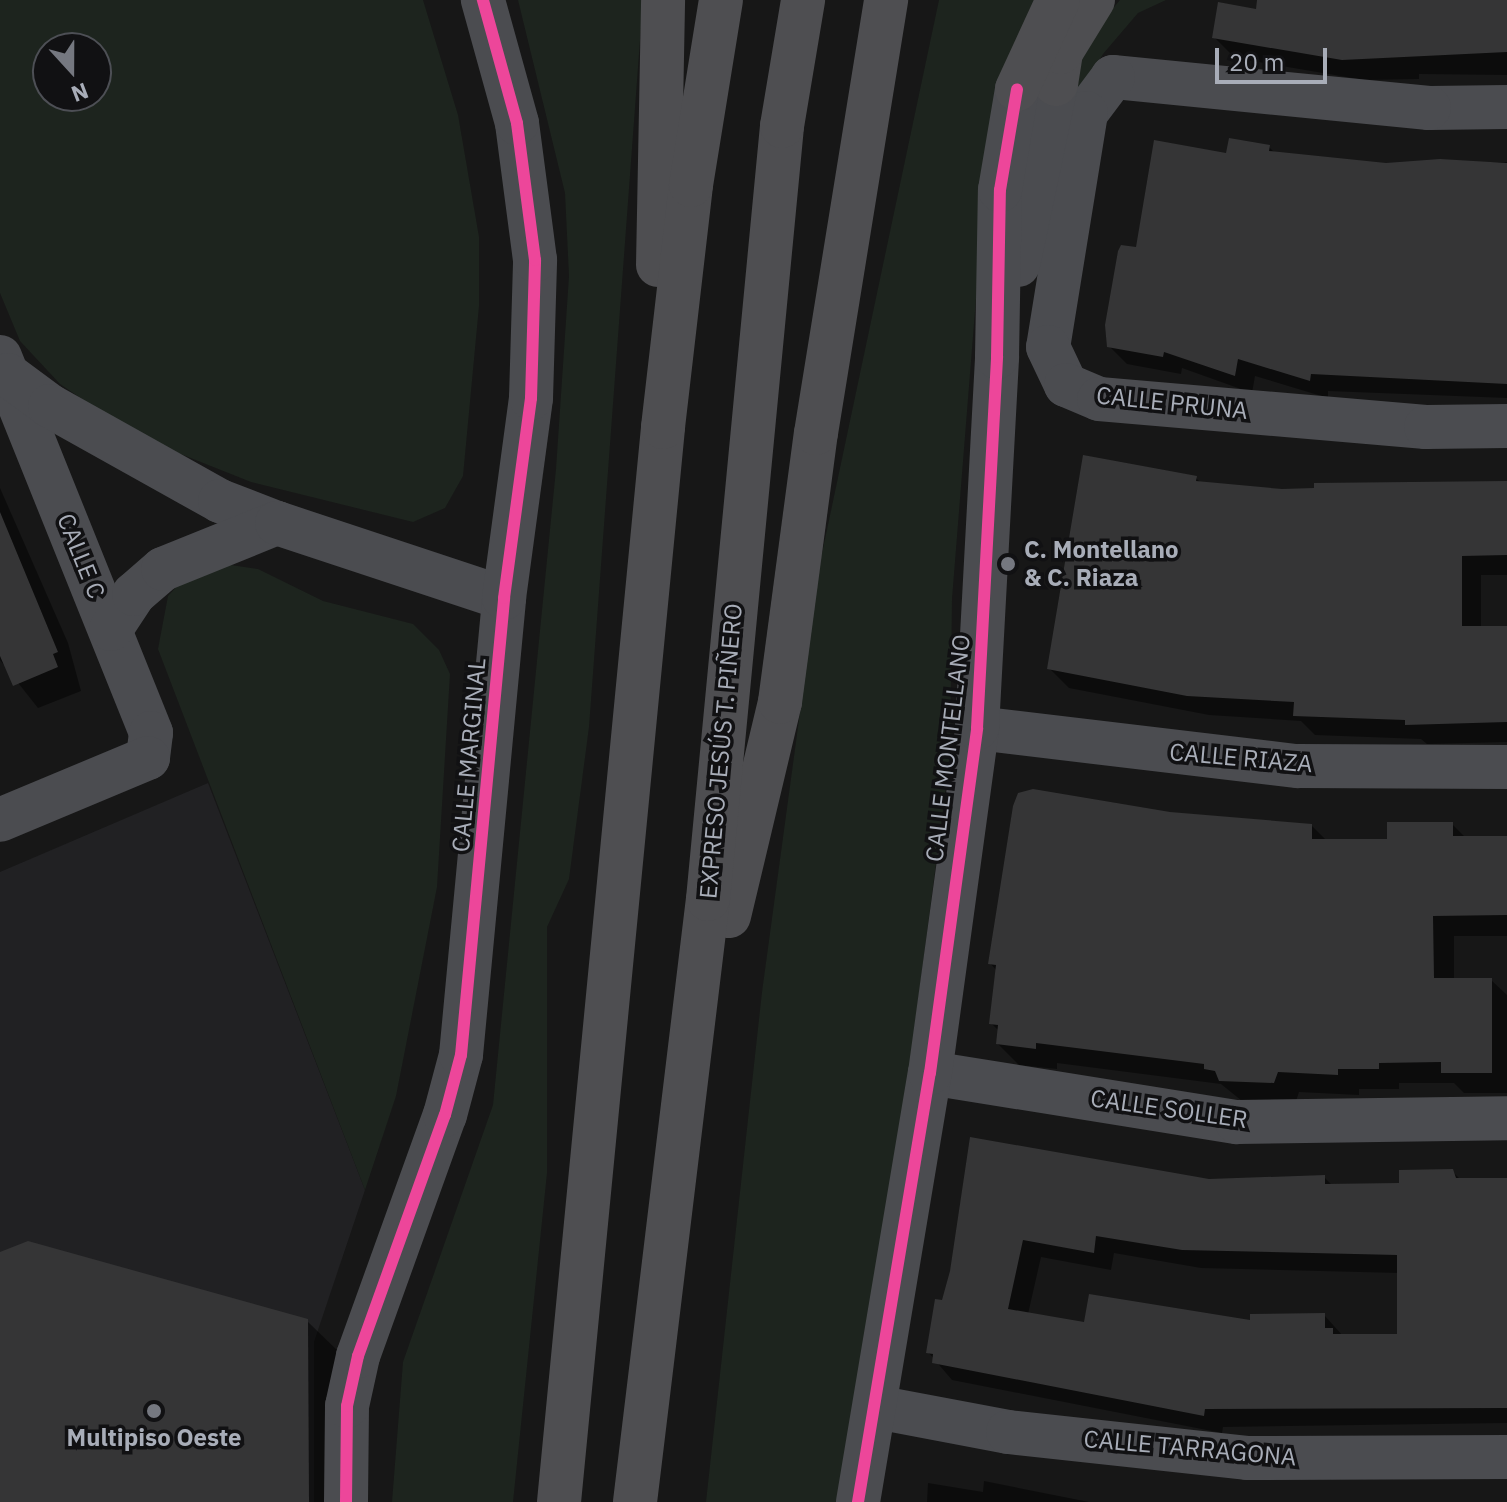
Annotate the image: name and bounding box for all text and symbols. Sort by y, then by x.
north arrow [32,32,112,112]
scale bar [1219,32,1331,82]
text: 20 m [1229,46,1284,78]
text: N [67,77,93,109]
street label: CALLE PRUNA [1095,381,1249,425]
street label: CALLE C [51,509,111,603]
place label: C. Montellano & C. Riaza [1024,536,1179,592]
marker: C. Montellano & C. Riaza [999,555,1017,573]
street label: EXPRESO JESÚS T. PIÑERO [694,602,748,900]
street label: CALLE MONTELLANO [920,633,976,863]
street label: CALLE MARGINAL [446,657,492,853]
street label: CALLE RIAZA [1168,737,1314,779]
street label: CALLE SOLLER [1089,1084,1249,1134]
marker: Multipiso Oeste [145,1402,163,1420]
place label: Multipiso Oeste [66,1424,242,1452]
street label: CALLE TARRAGONA [1082,1424,1298,1472]

